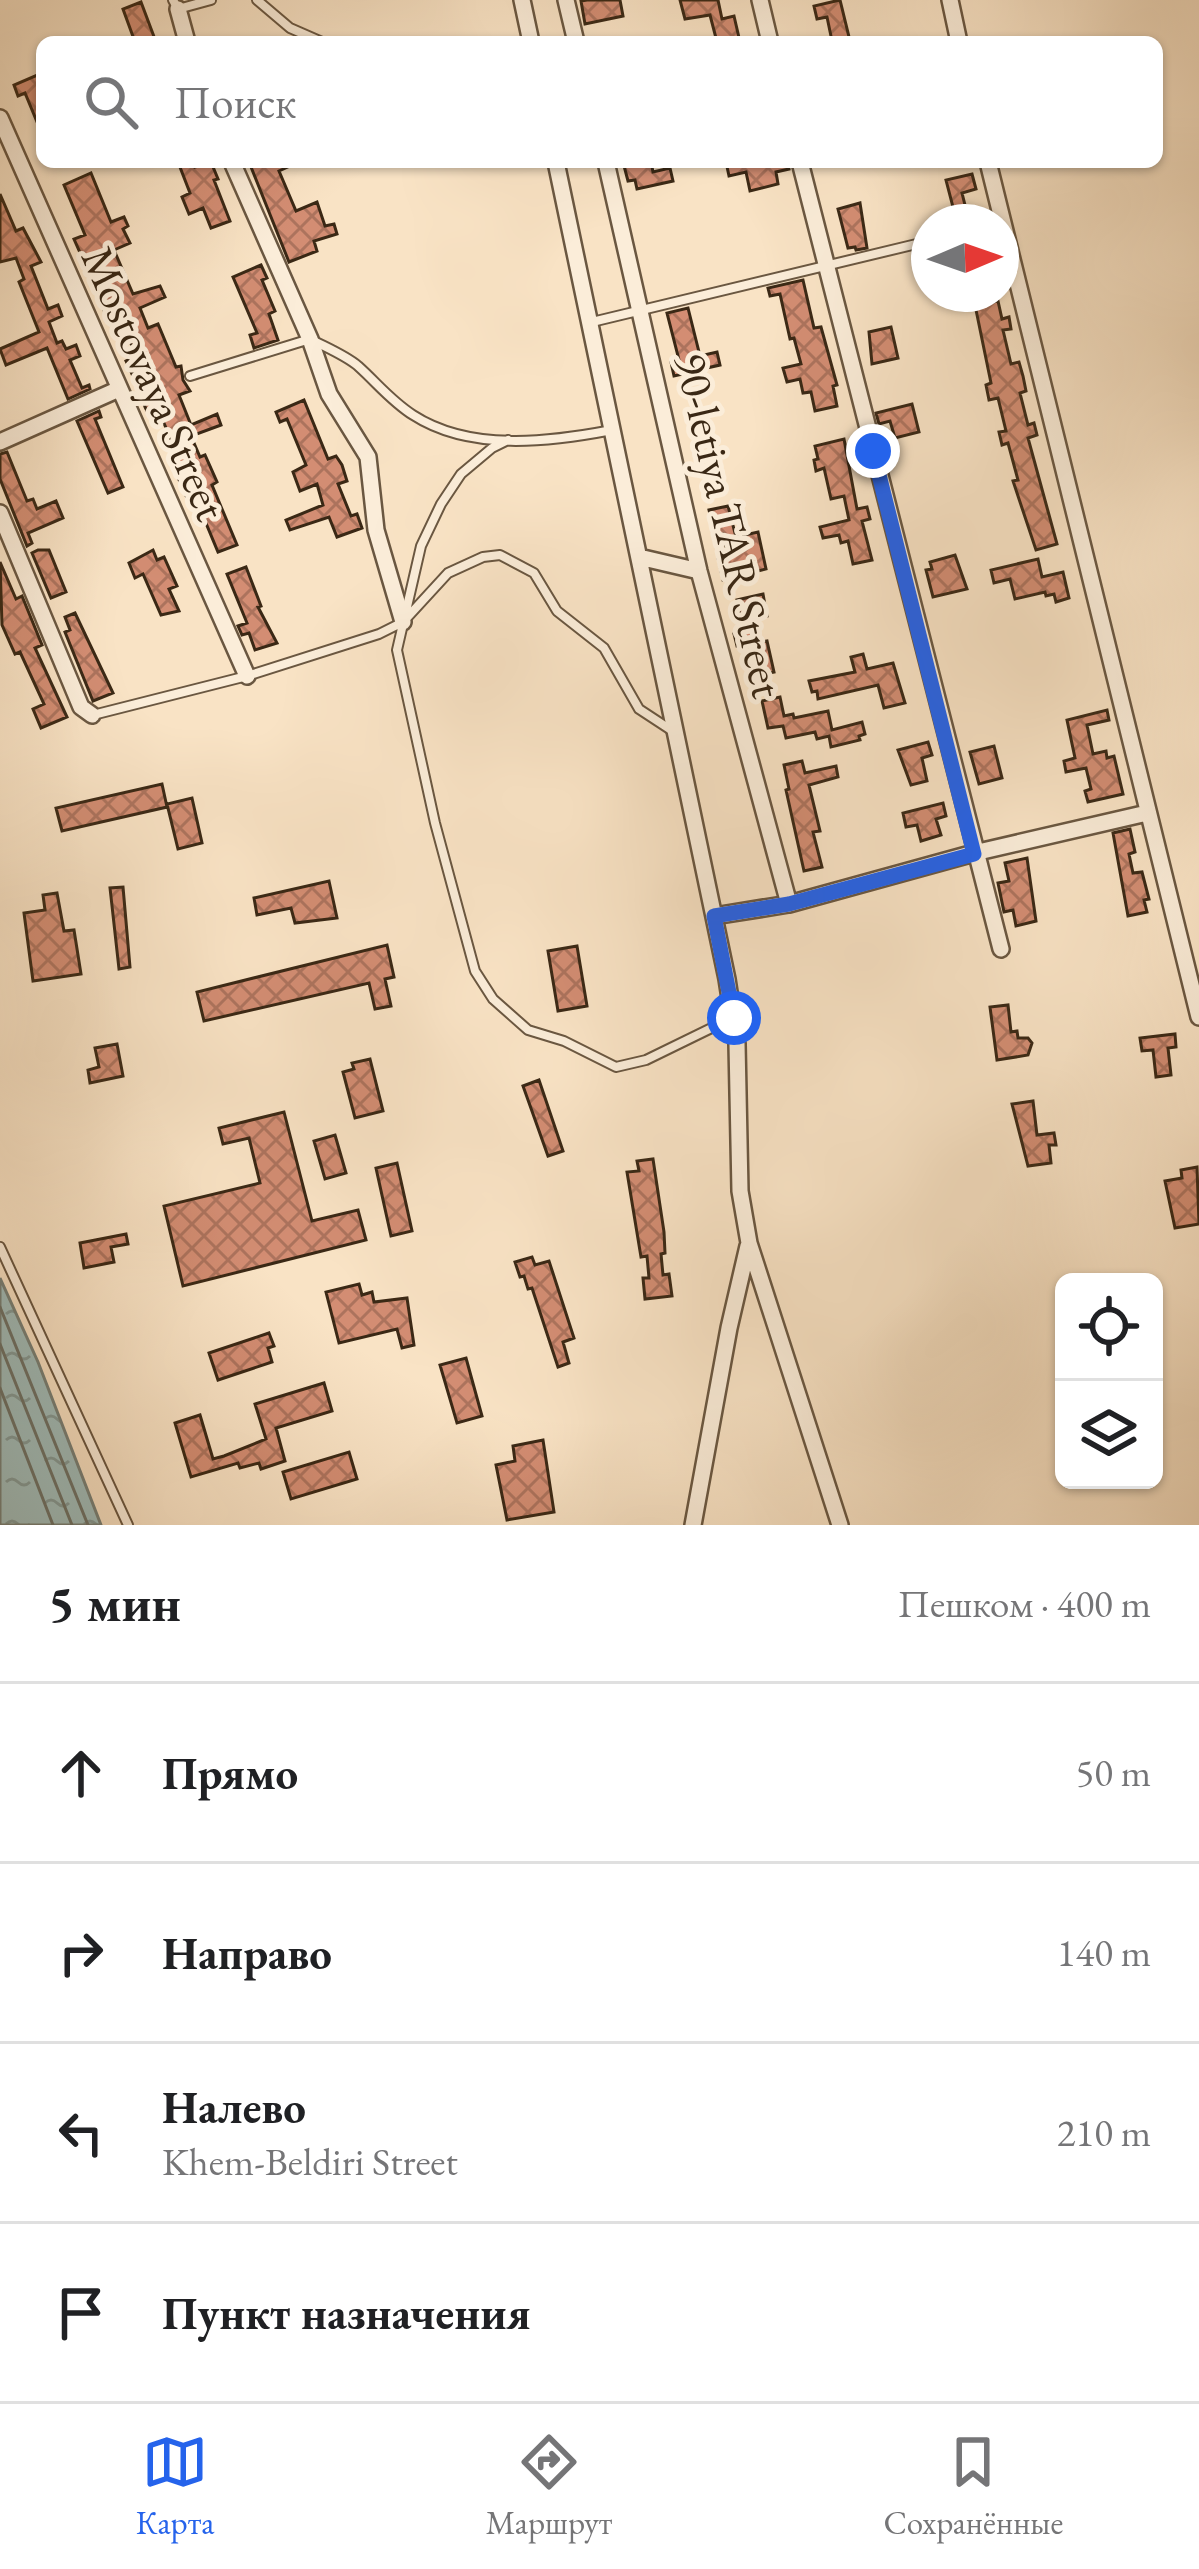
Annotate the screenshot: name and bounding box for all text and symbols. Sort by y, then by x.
search box [36,36,1163,168]
icon: search [78,69,144,135]
text: Поиск [174,73,296,131]
north arrow [911,204,1019,312]
street label: Mostovaya Street [69,237,241,529]
street label: 90-letiya TAR Street [662,347,798,703]
route end [846,424,900,478]
route start [707,991,761,1045]
map controls [1055,1273,1163,1489]
button: locate [1055,1273,1163,1381]
button: layers [1055,1381,1163,1489]
text: 5 мин [48,1570,181,1636]
text: Пешком · 400 m [898,1578,1151,1629]
icon: ahead [48,1740,114,1806]
text: Прямо [162,1744,298,1802]
text: 50 m [1075,1747,1151,1798]
icon: right [48,1920,114,1986]
text: Направо [162,1924,332,1982]
text: 140 m [1057,1927,1151,1978]
text: Налево [162,2078,306,2136]
icon: left [48,2100,114,2166]
text: 210 m [1057,2107,1151,2158]
text: Khem-Beldiri Street [162,2136,458,2187]
icon: arrive [48,2280,114,2346]
text: Пункт назначения [162,2284,531,2342]
tab: Карта [136,2429,214,2544]
tab: Маршрут [486,2429,612,2544]
tab: Сохранённые [883,2429,1063,2544]

